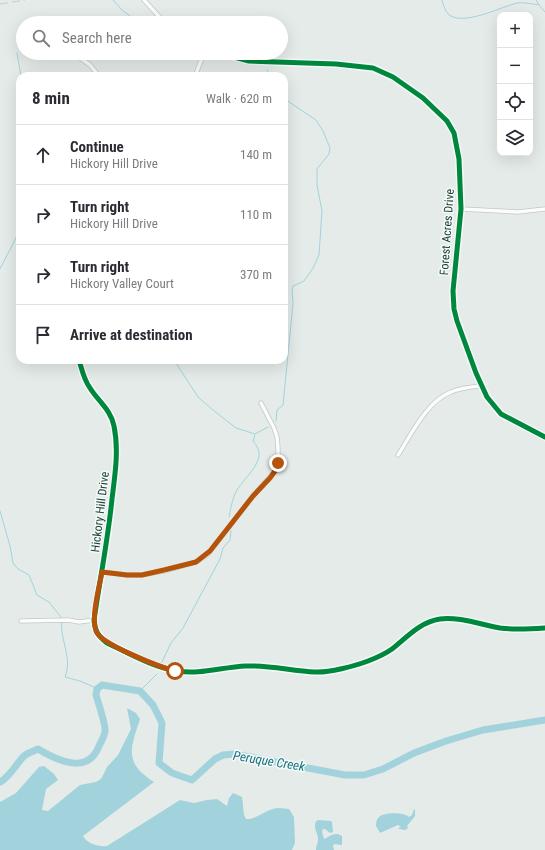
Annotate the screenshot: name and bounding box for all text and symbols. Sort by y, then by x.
map controls [497,12,533,156]
button: + [497,12,533,48]
search box [16,16,288,60]
icon: search [30,27,52,49]
text: Search here [62,29,132,47]
button: − [497,48,533,84]
button: locate [497,84,533,120]
text: 8 min [32,88,70,108]
text: Walk · 620 m [206,91,272,106]
button: layers [497,120,533,156]
text: Continue [70,138,124,156]
icon: ahead [32,144,54,166]
text: 140 m [240,147,272,162]
text: Hickory Hill Drive [70,156,158,171]
street label: Forest Acres Drive [437,188,457,276]
text: Turn right [70,198,129,216]
icon: right [32,204,54,226]
text: 110 m [240,207,272,222]
text: Hickory Hill Drive [70,216,158,231]
text: Turn right [70,258,129,276]
icon: right [32,264,54,286]
text: 370 m [240,267,272,282]
text: Hickory Valley Court [70,276,174,291]
icon: arrive [32,324,54,346]
text: Arrive at destination [70,326,193,344]
route end [269,454,287,472]
street label: Hickory Hill Drive [88,471,112,553]
route start [166,662,184,680]
water label: Peruque Creek [232,748,306,774]

